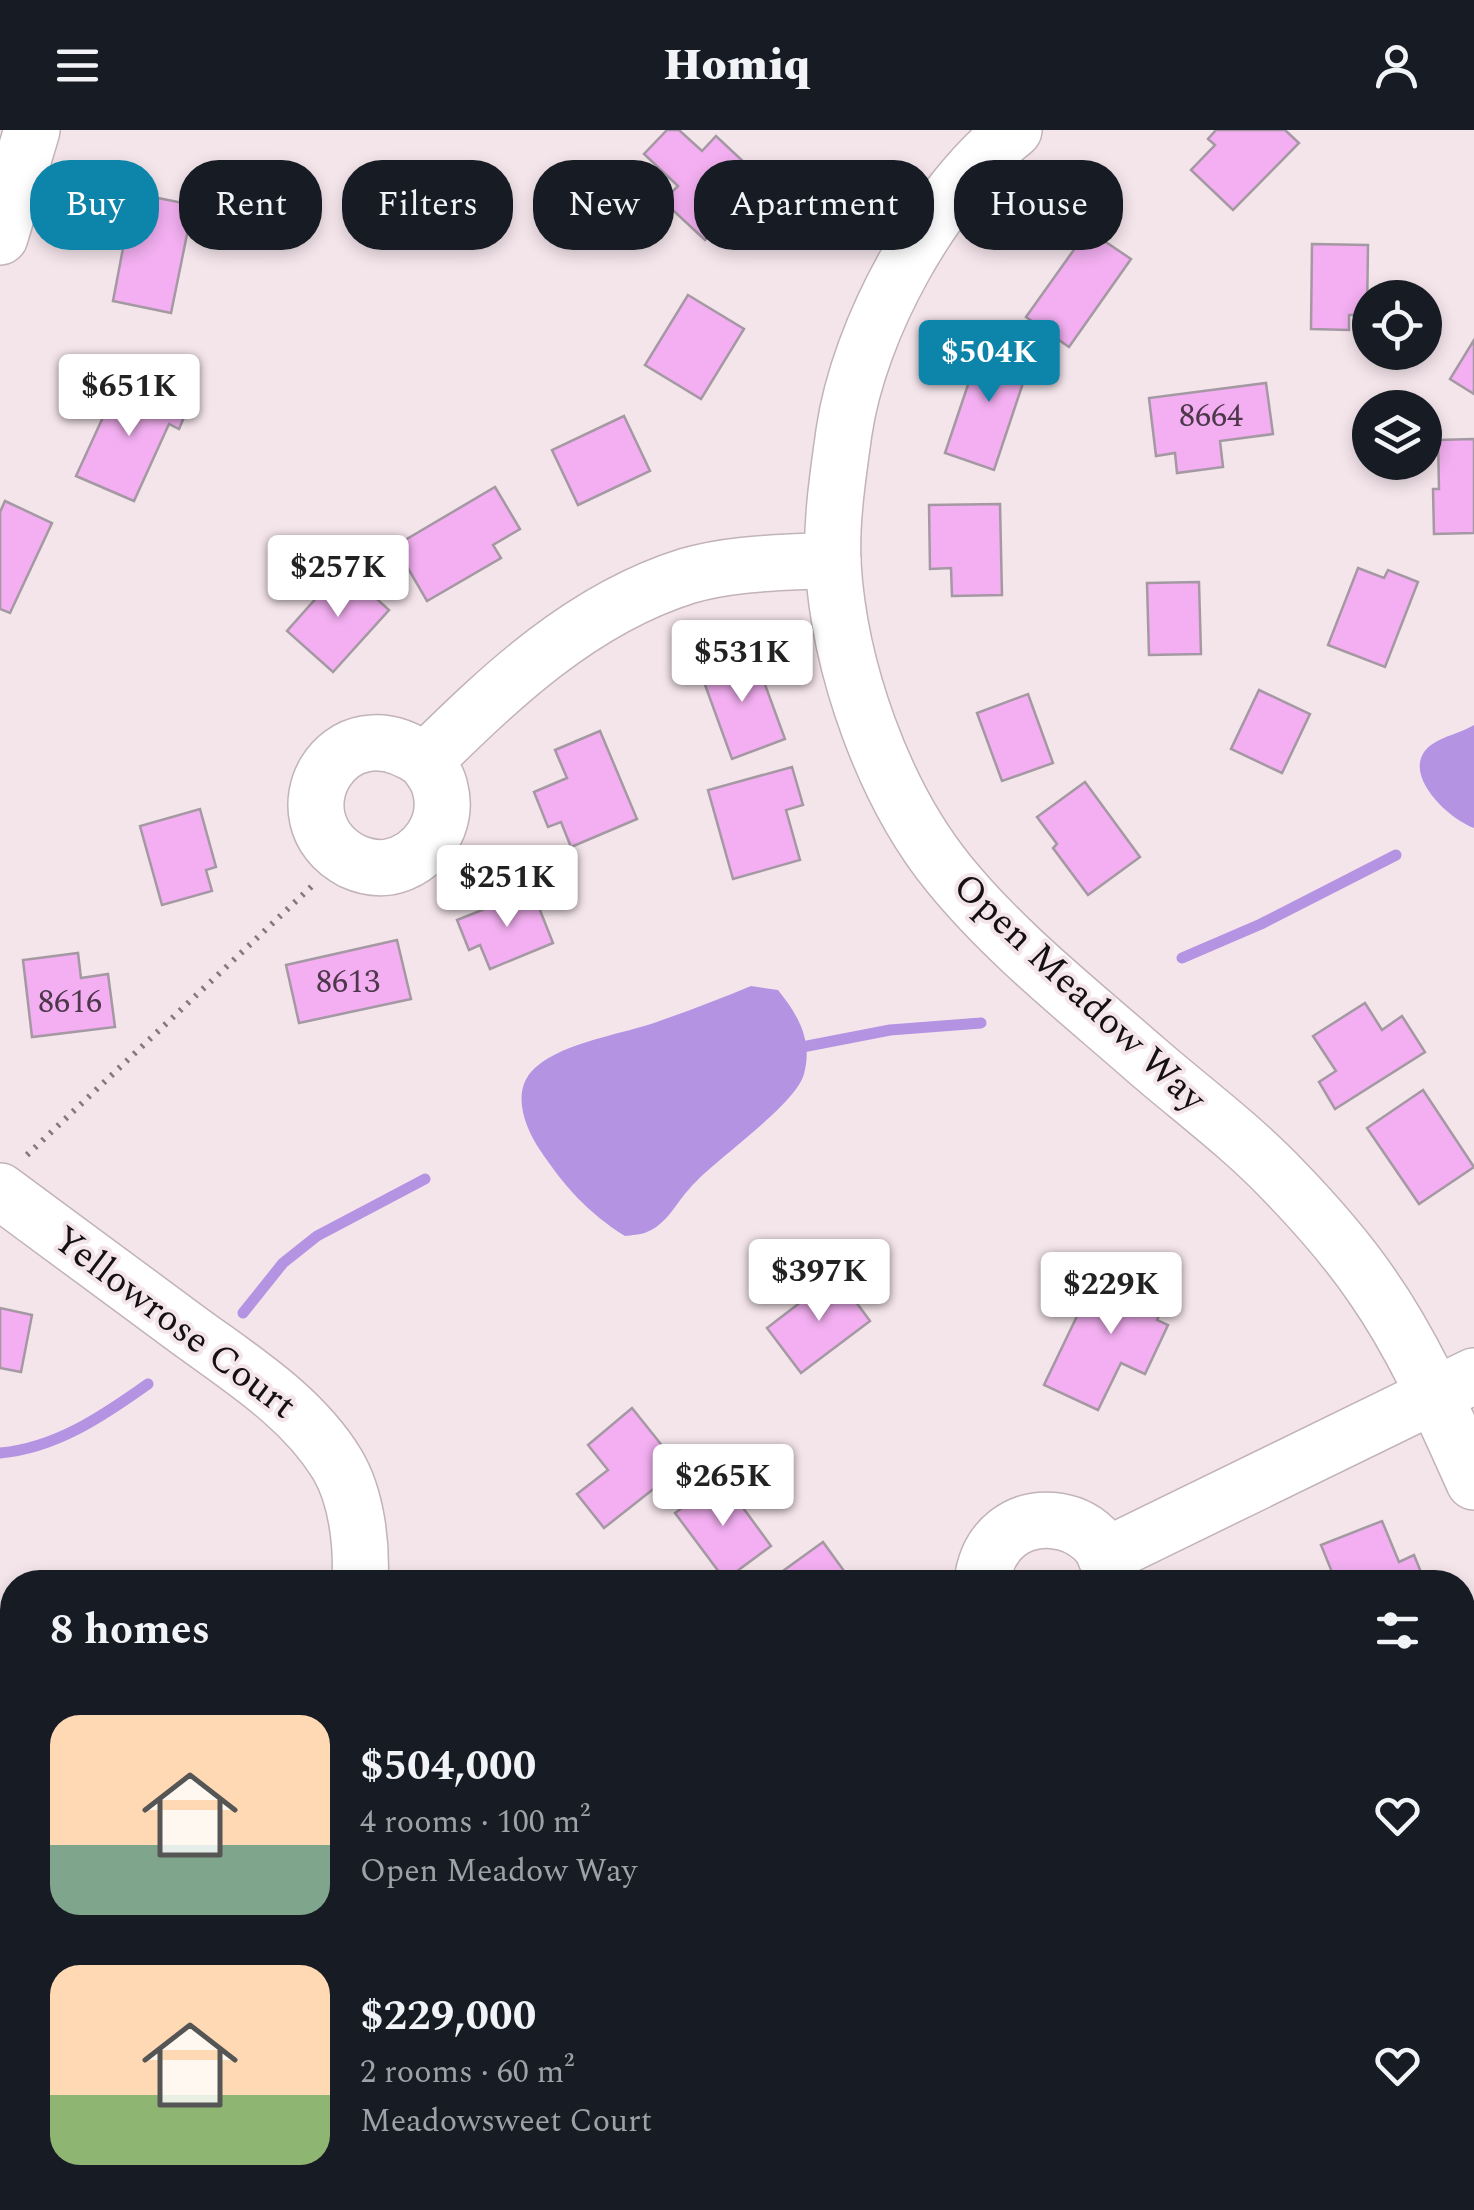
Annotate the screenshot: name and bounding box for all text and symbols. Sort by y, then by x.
text: Homiq [663,31,811,100]
icon: menu [50,38,105,93]
icon: person [1369,38,1424,93]
chip: Buy [30,160,159,250]
chip: Rent [179,160,322,250]
chip: Filters [342,160,513,250]
chip: New [533,160,674,250]
chip: Apartment [694,160,934,250]
chip: House [954,160,1123,250]
map controls [1352,280,1442,480]
button: locate [1352,280,1442,370]
pin: $504K [919,320,1059,405]
text: $504K [941,328,1037,377]
pin: $651K [59,354,199,439]
text: $651K [81,362,177,411]
button: layers [1352,390,1442,480]
house number: 8664 [1179,392,1243,441]
pin: $257K [268,535,408,620]
text: $257K [290,543,386,592]
pin: $531K [672,620,812,705]
text: $531K [694,628,790,677]
pin: $251K [437,845,577,930]
text: $251K [459,853,555,902]
street label: Open Meadow Way [939,860,1220,1128]
house number: 8613 [316,958,380,1007]
house number: 8616 [38,978,102,1027]
street label: Yellowrose Court [40,1212,308,1434]
pin: $397K [749,1239,889,1324]
text: $397K [771,1247,867,1296]
pin: $229K [1041,1252,1181,1337]
text: $229K [1063,1260,1159,1309]
pin: $265K [653,1444,793,1529]
text: $265K [675,1452,771,1501]
text: 8 homes [50,1599,210,1662]
icon: filters [1370,1603,1425,1658]
text: $504,000 [360,1735,536,1798]
icon: home [130,1755,250,1875]
icon: heart [1370,1788,1425,1843]
text: 4 rooms · 100 m² [360,1798,590,1847]
text: Open Meadow Way [360,1847,637,1896]
text: $229,000 [360,1985,536,2048]
icon: home [130,2005,250,2125]
icon: heart [1370,2038,1425,2093]
text: 2 rooms · 60 m² [360,2048,574,2097]
text: Meadowsweet Court [360,2097,652,2146]

